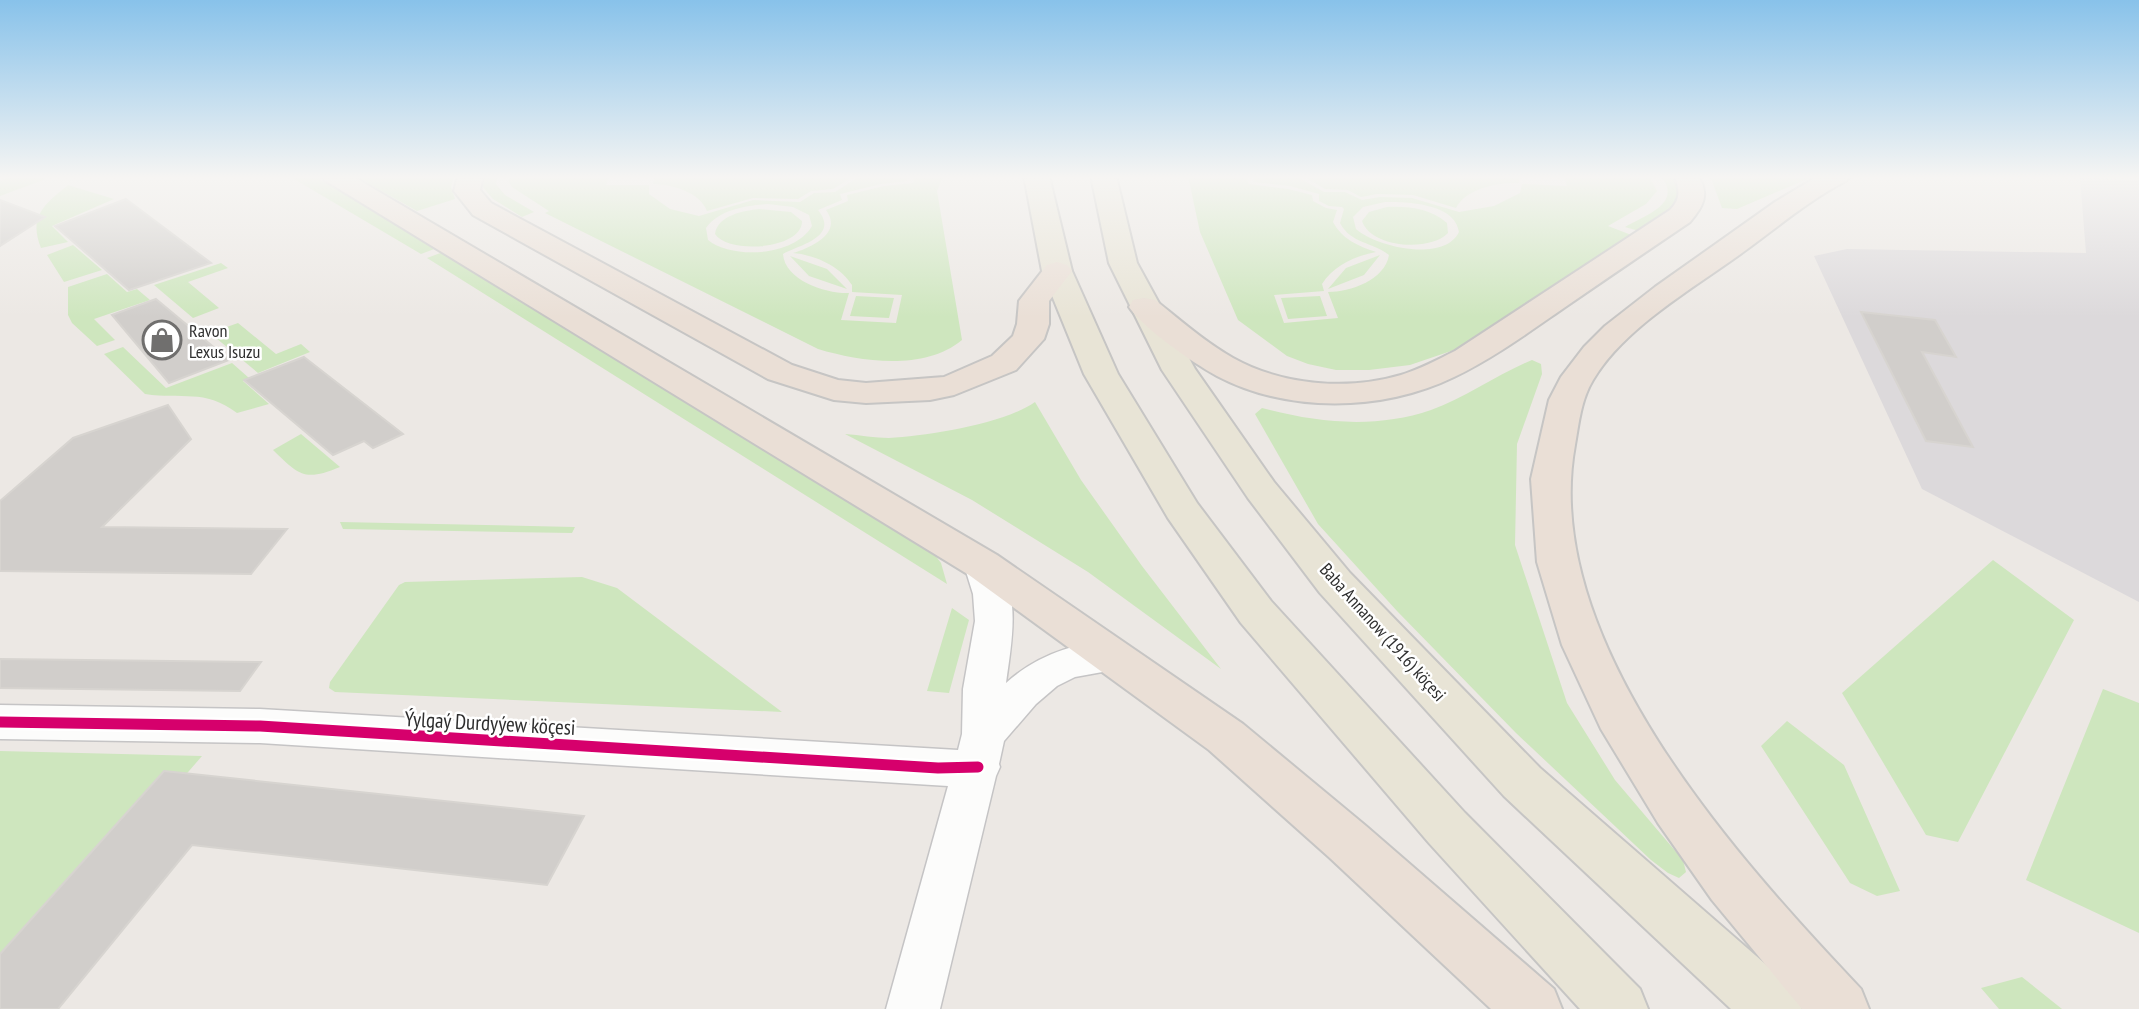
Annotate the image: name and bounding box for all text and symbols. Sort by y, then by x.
shop icon: Ravon Lexus Isuzu [141,319,183,361]
place label: Ravon Lexus Isuzu [189,319,260,363]
street label: Baba Annanow (1916) köçesi [1315,558,1451,706]
street label: Ýylgaý Durdyýew köçesi [404,705,576,741]

